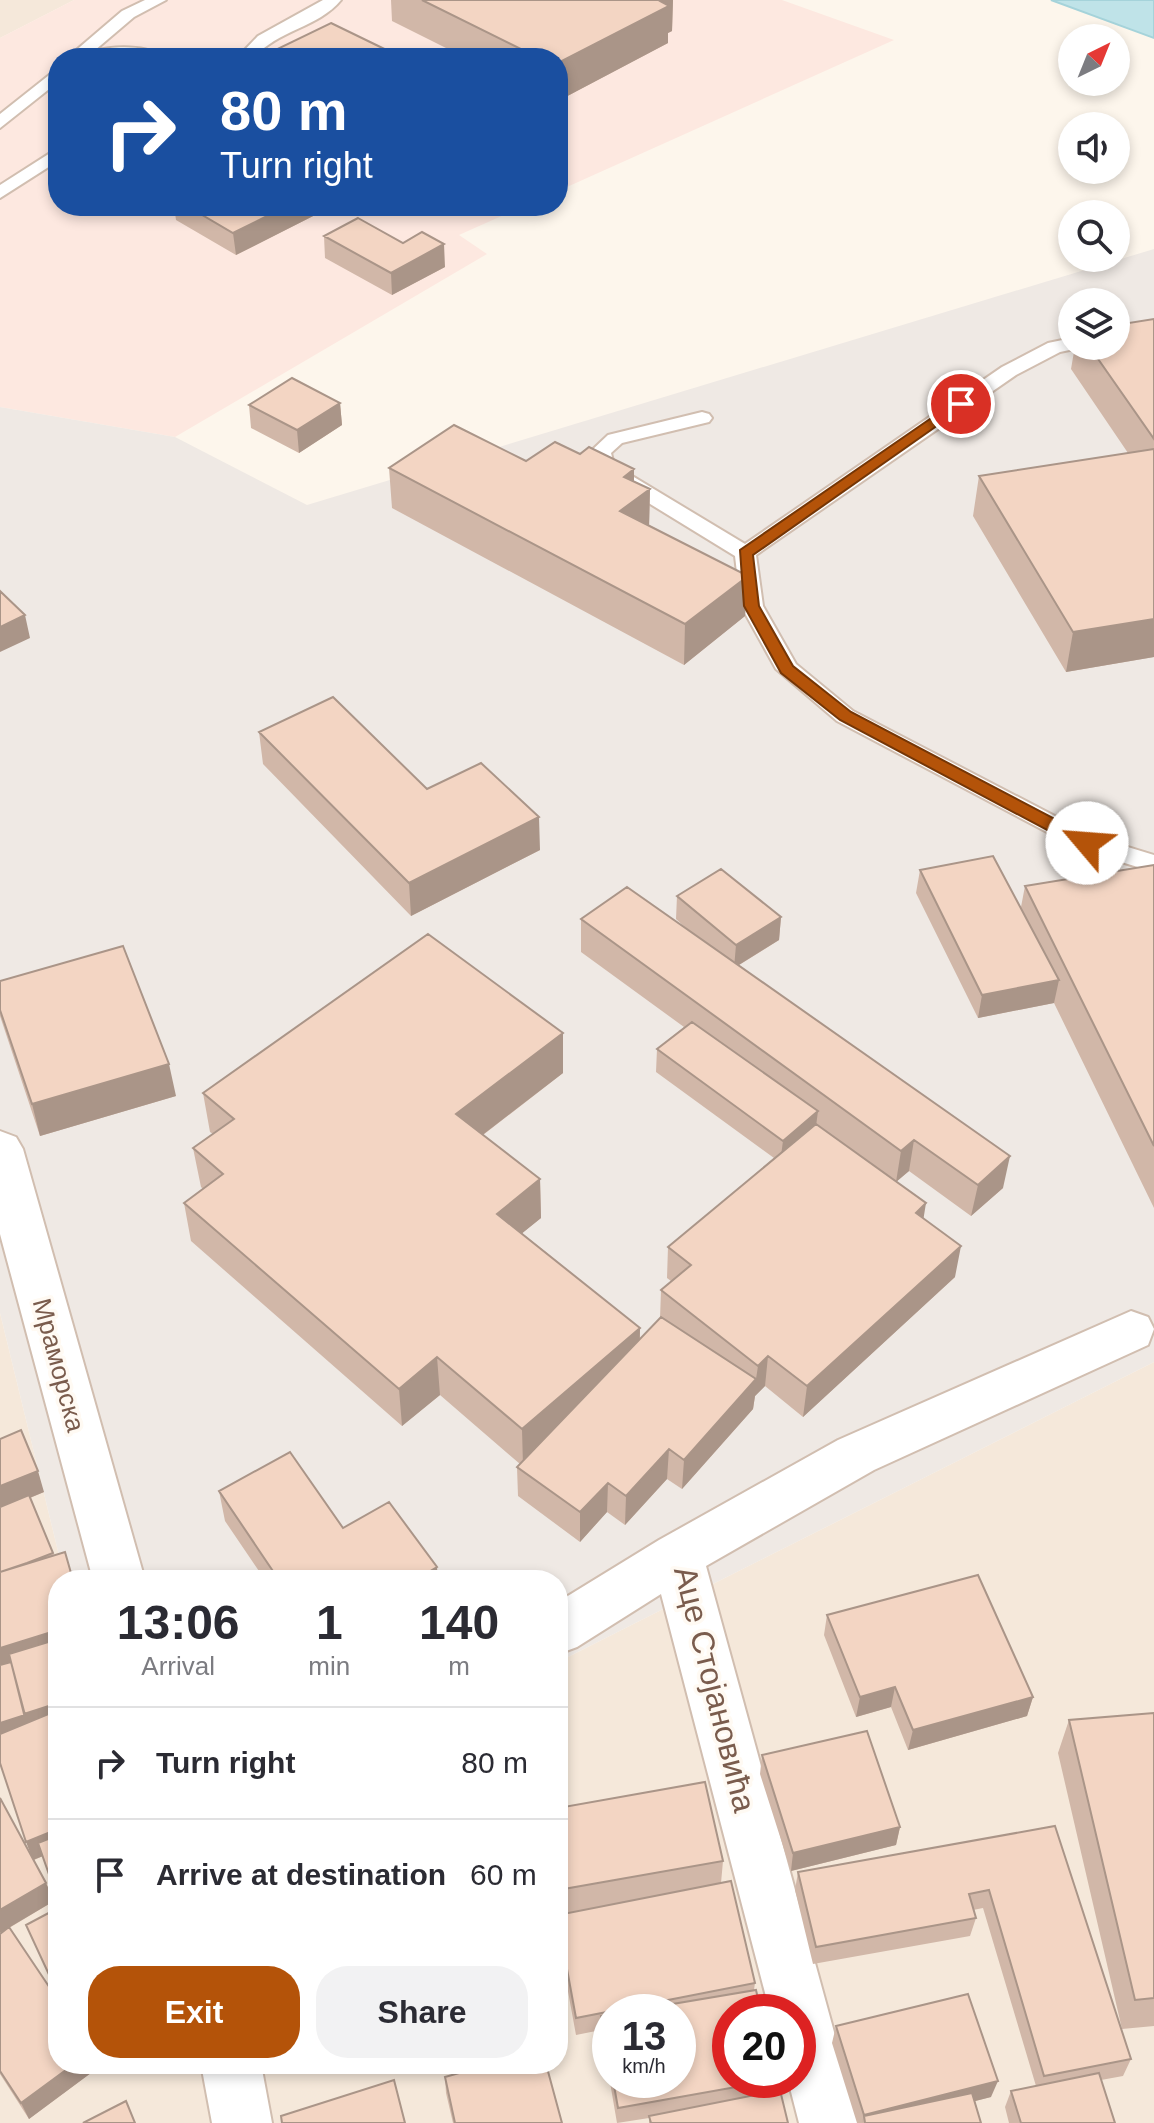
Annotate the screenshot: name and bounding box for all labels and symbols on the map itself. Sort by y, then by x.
north arrow [1058,24,1130,96]
pin [927,370,995,438]
position arrow [1045,801,1129,885]
street label: Мраморска [27,1295,91,1435]
street label: Аце Стојановића [667,1562,763,1816]
speed limit sign: 20 [712,1994,816,2098]

